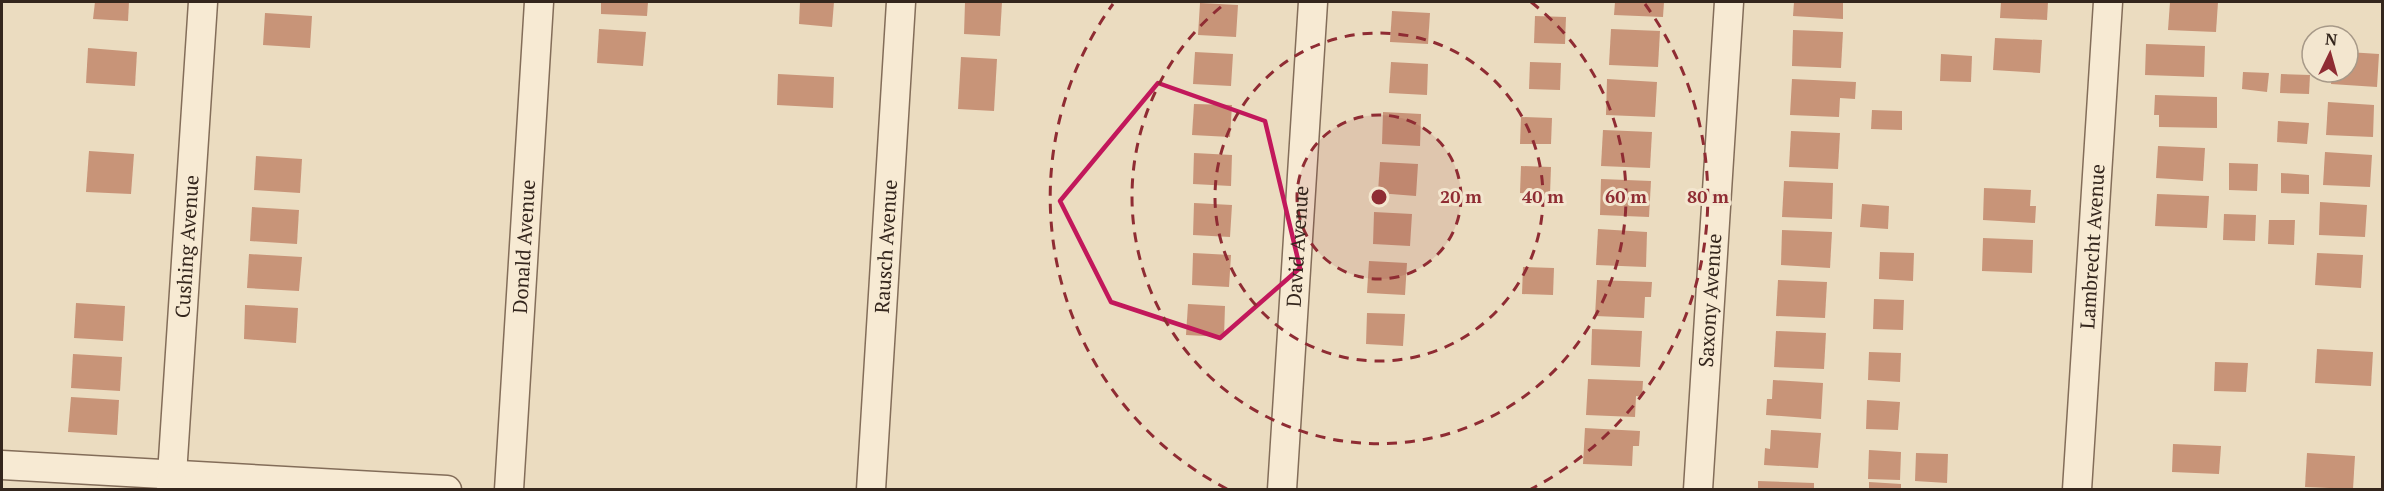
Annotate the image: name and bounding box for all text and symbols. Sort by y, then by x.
north arrow [2300,24,2360,84]
text: N [2324,28,2338,51]
street label: Lambrecht Avenue [2073,163,2111,330]
street label: Cushing Avenue [168,174,205,319]
street label: Donald Avenue [506,179,541,314]
street label: Rausch Avenue [868,179,903,314]
text: 20 m [1440,184,1482,208]
text: 40 m [1522,184,1564,208]
text: 60 m [1605,184,1647,208]
text: 80 m [1687,184,1729,208]
street label: David Avenue [1280,185,1314,308]
centre of rings [1369,187,1389,207]
street label: Saxony Avenue [1692,233,1727,368]

